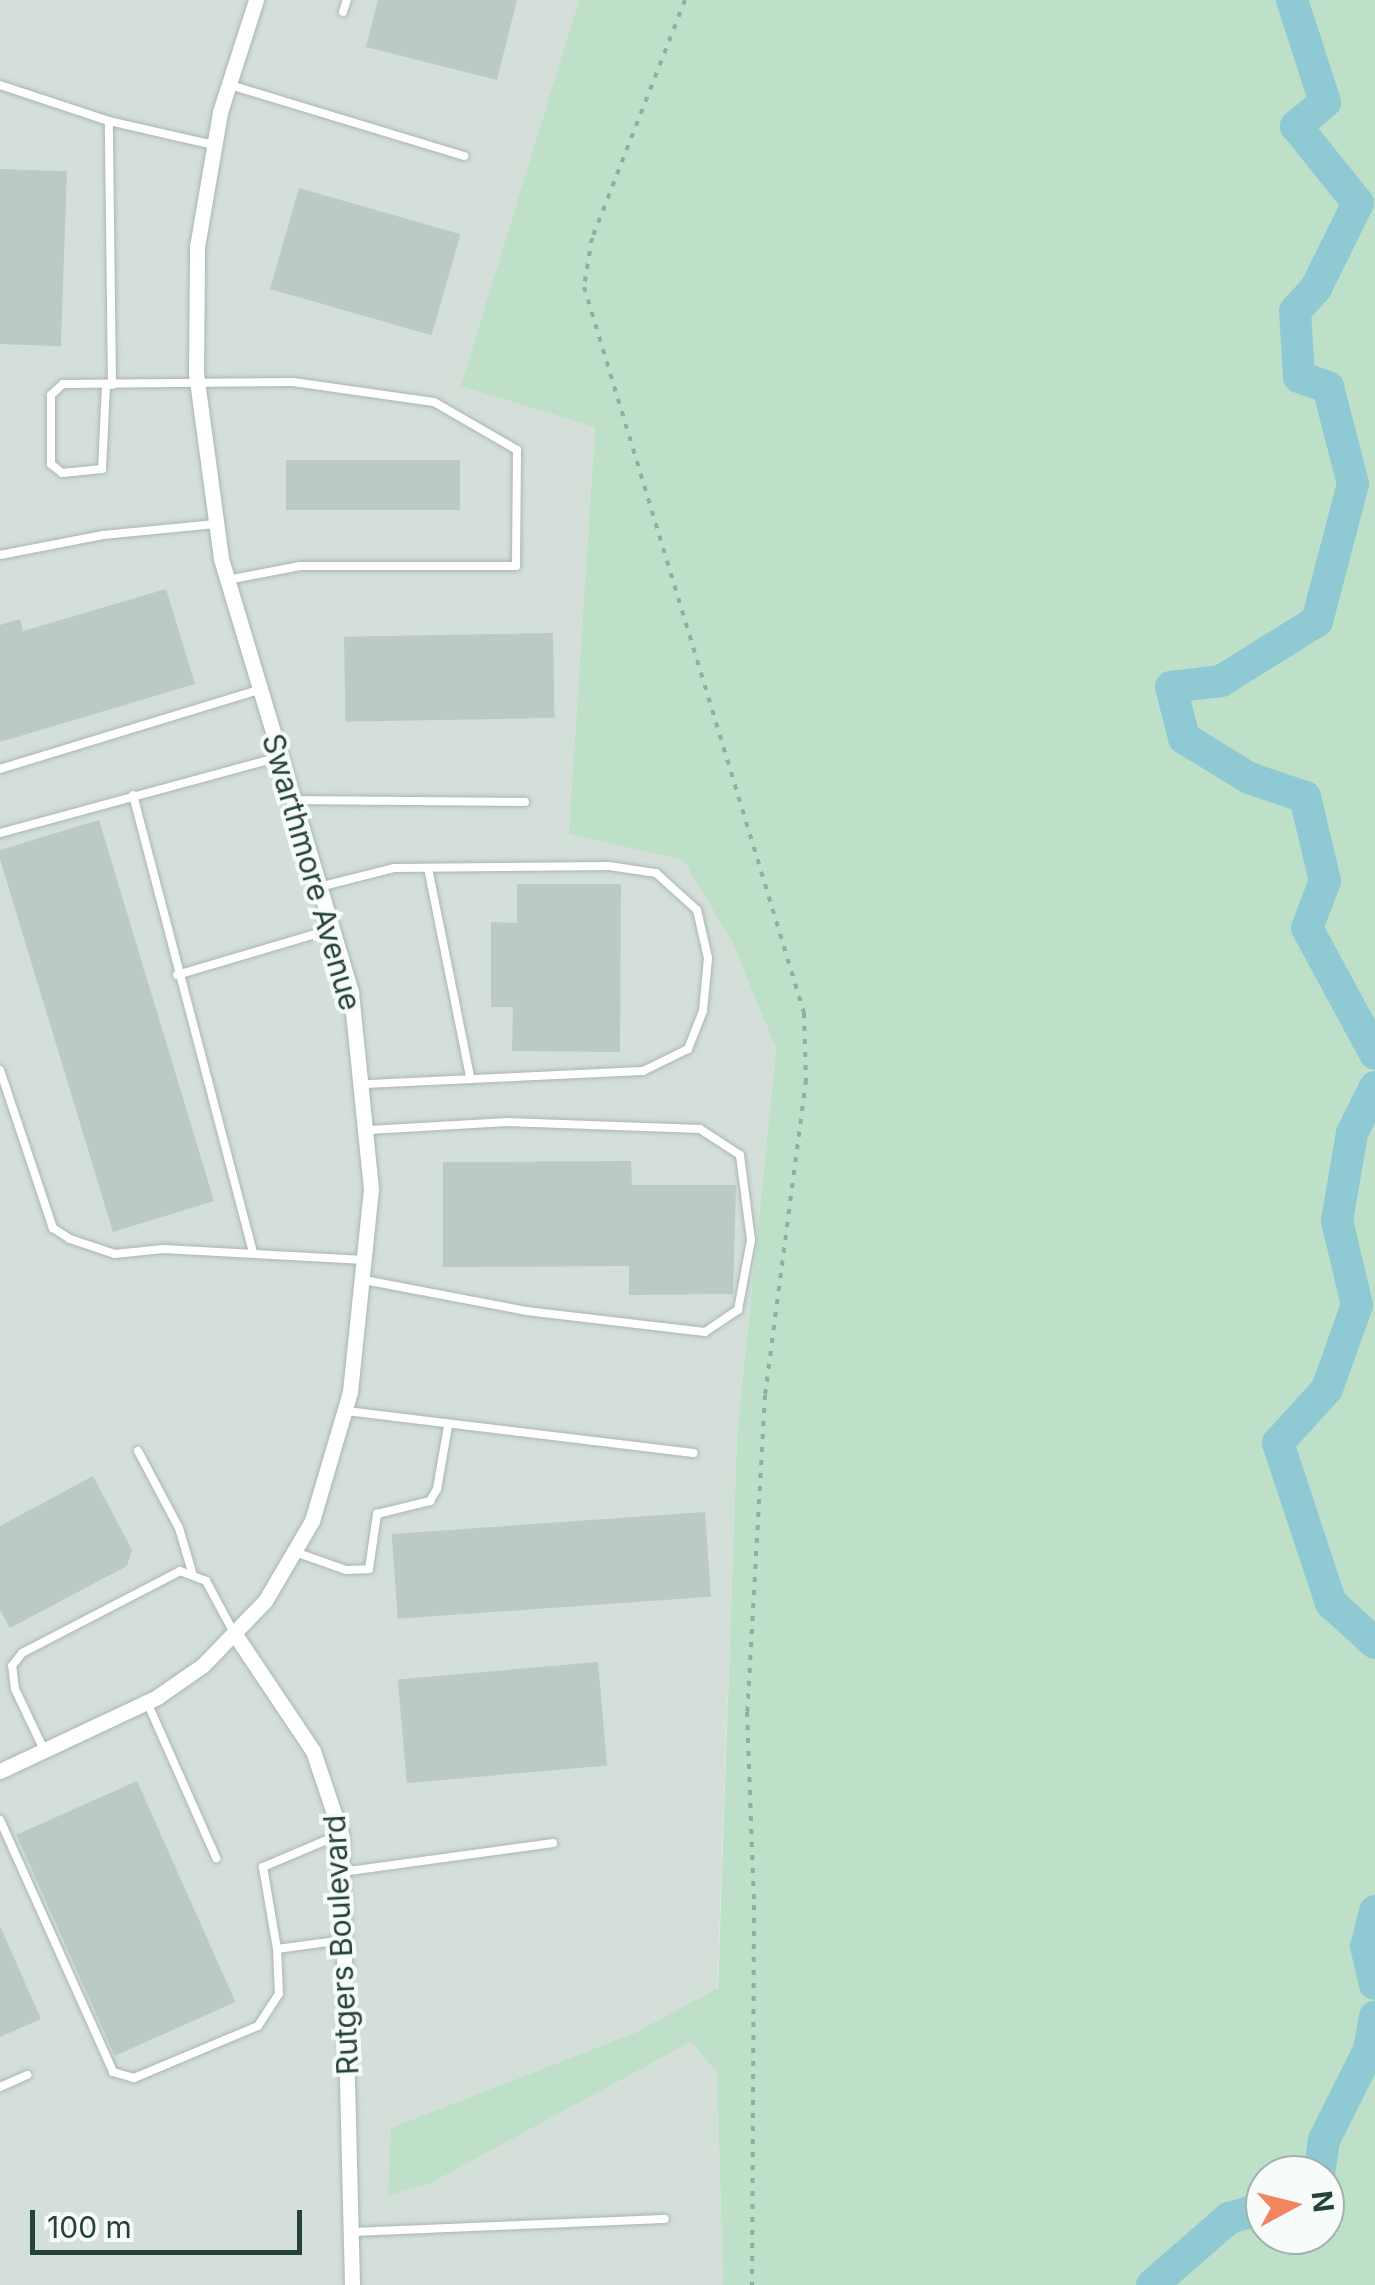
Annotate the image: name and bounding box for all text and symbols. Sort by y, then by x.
street label: Swarthmore Avenue [255,729,369,1015]
street label: Rutgers Boulevard [316,1814,366,2076]
north arrow [1245,2155,1345,2255]
text: N [1305,2189,1341,2214]
scale bar [35,2190,308,2252]
text: 100 m [47,2209,132,2245]

